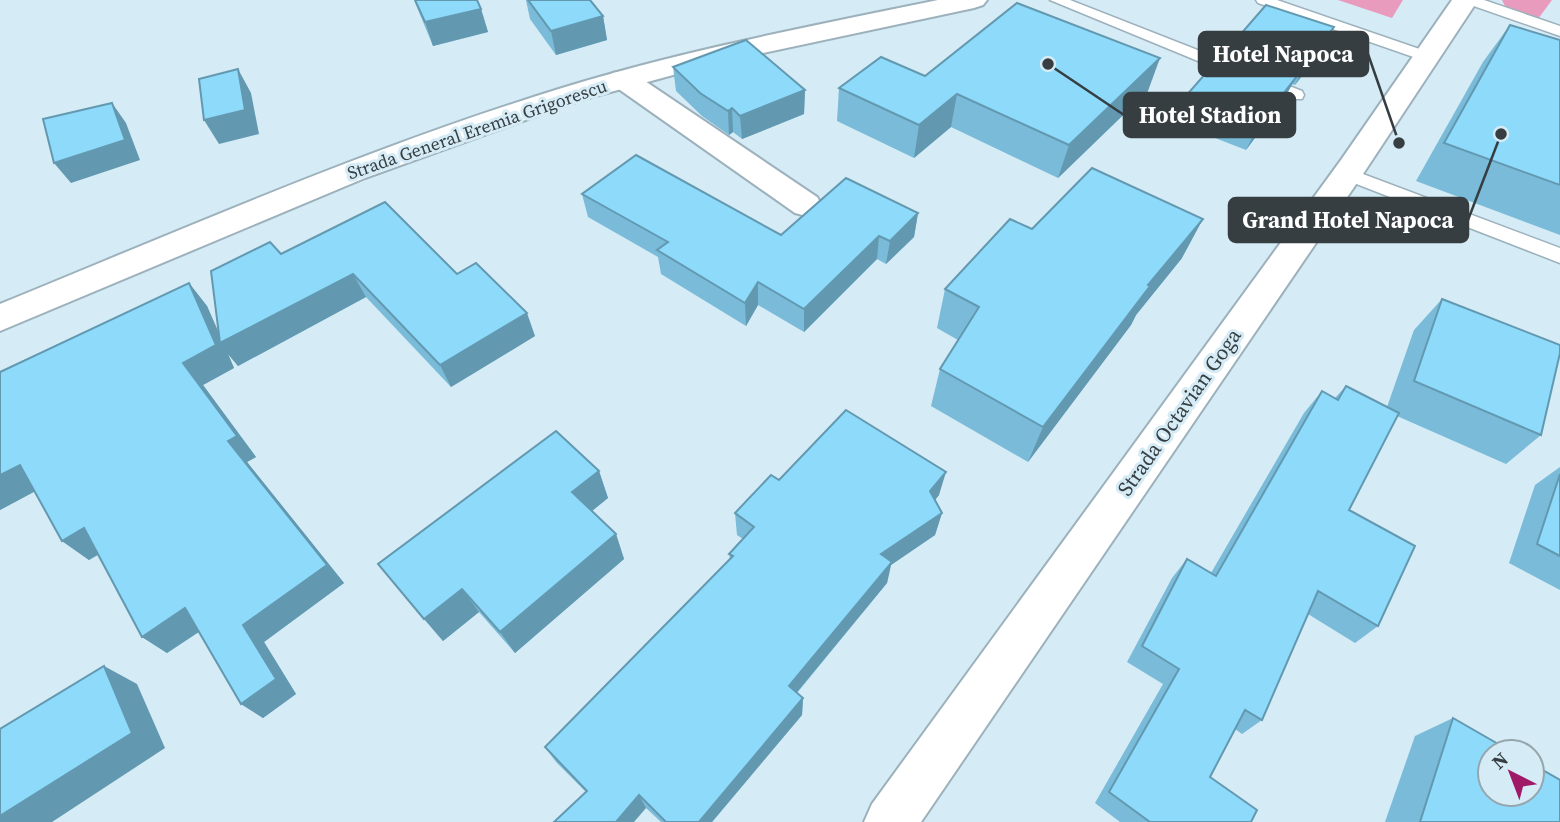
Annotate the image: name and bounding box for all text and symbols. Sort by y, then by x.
callout: Hotel Napoca [1199,32,1368,76]
text: Hotel Napoca [1213,38,1354,70]
street label: Strada General Eremia Grigorescu [344,73,610,185]
callout: Hotel Stadion [1124,93,1295,137]
text: Hotel Stadion [1139,99,1281,131]
callout: Grand Hotel Napoca [1229,198,1468,242]
text: Grand Hotel Napoca [1242,204,1454,236]
street label: Strada Octavian Goga [1110,322,1248,502]
north arrow [1476,738,1546,808]
text: N [1486,746,1514,775]

